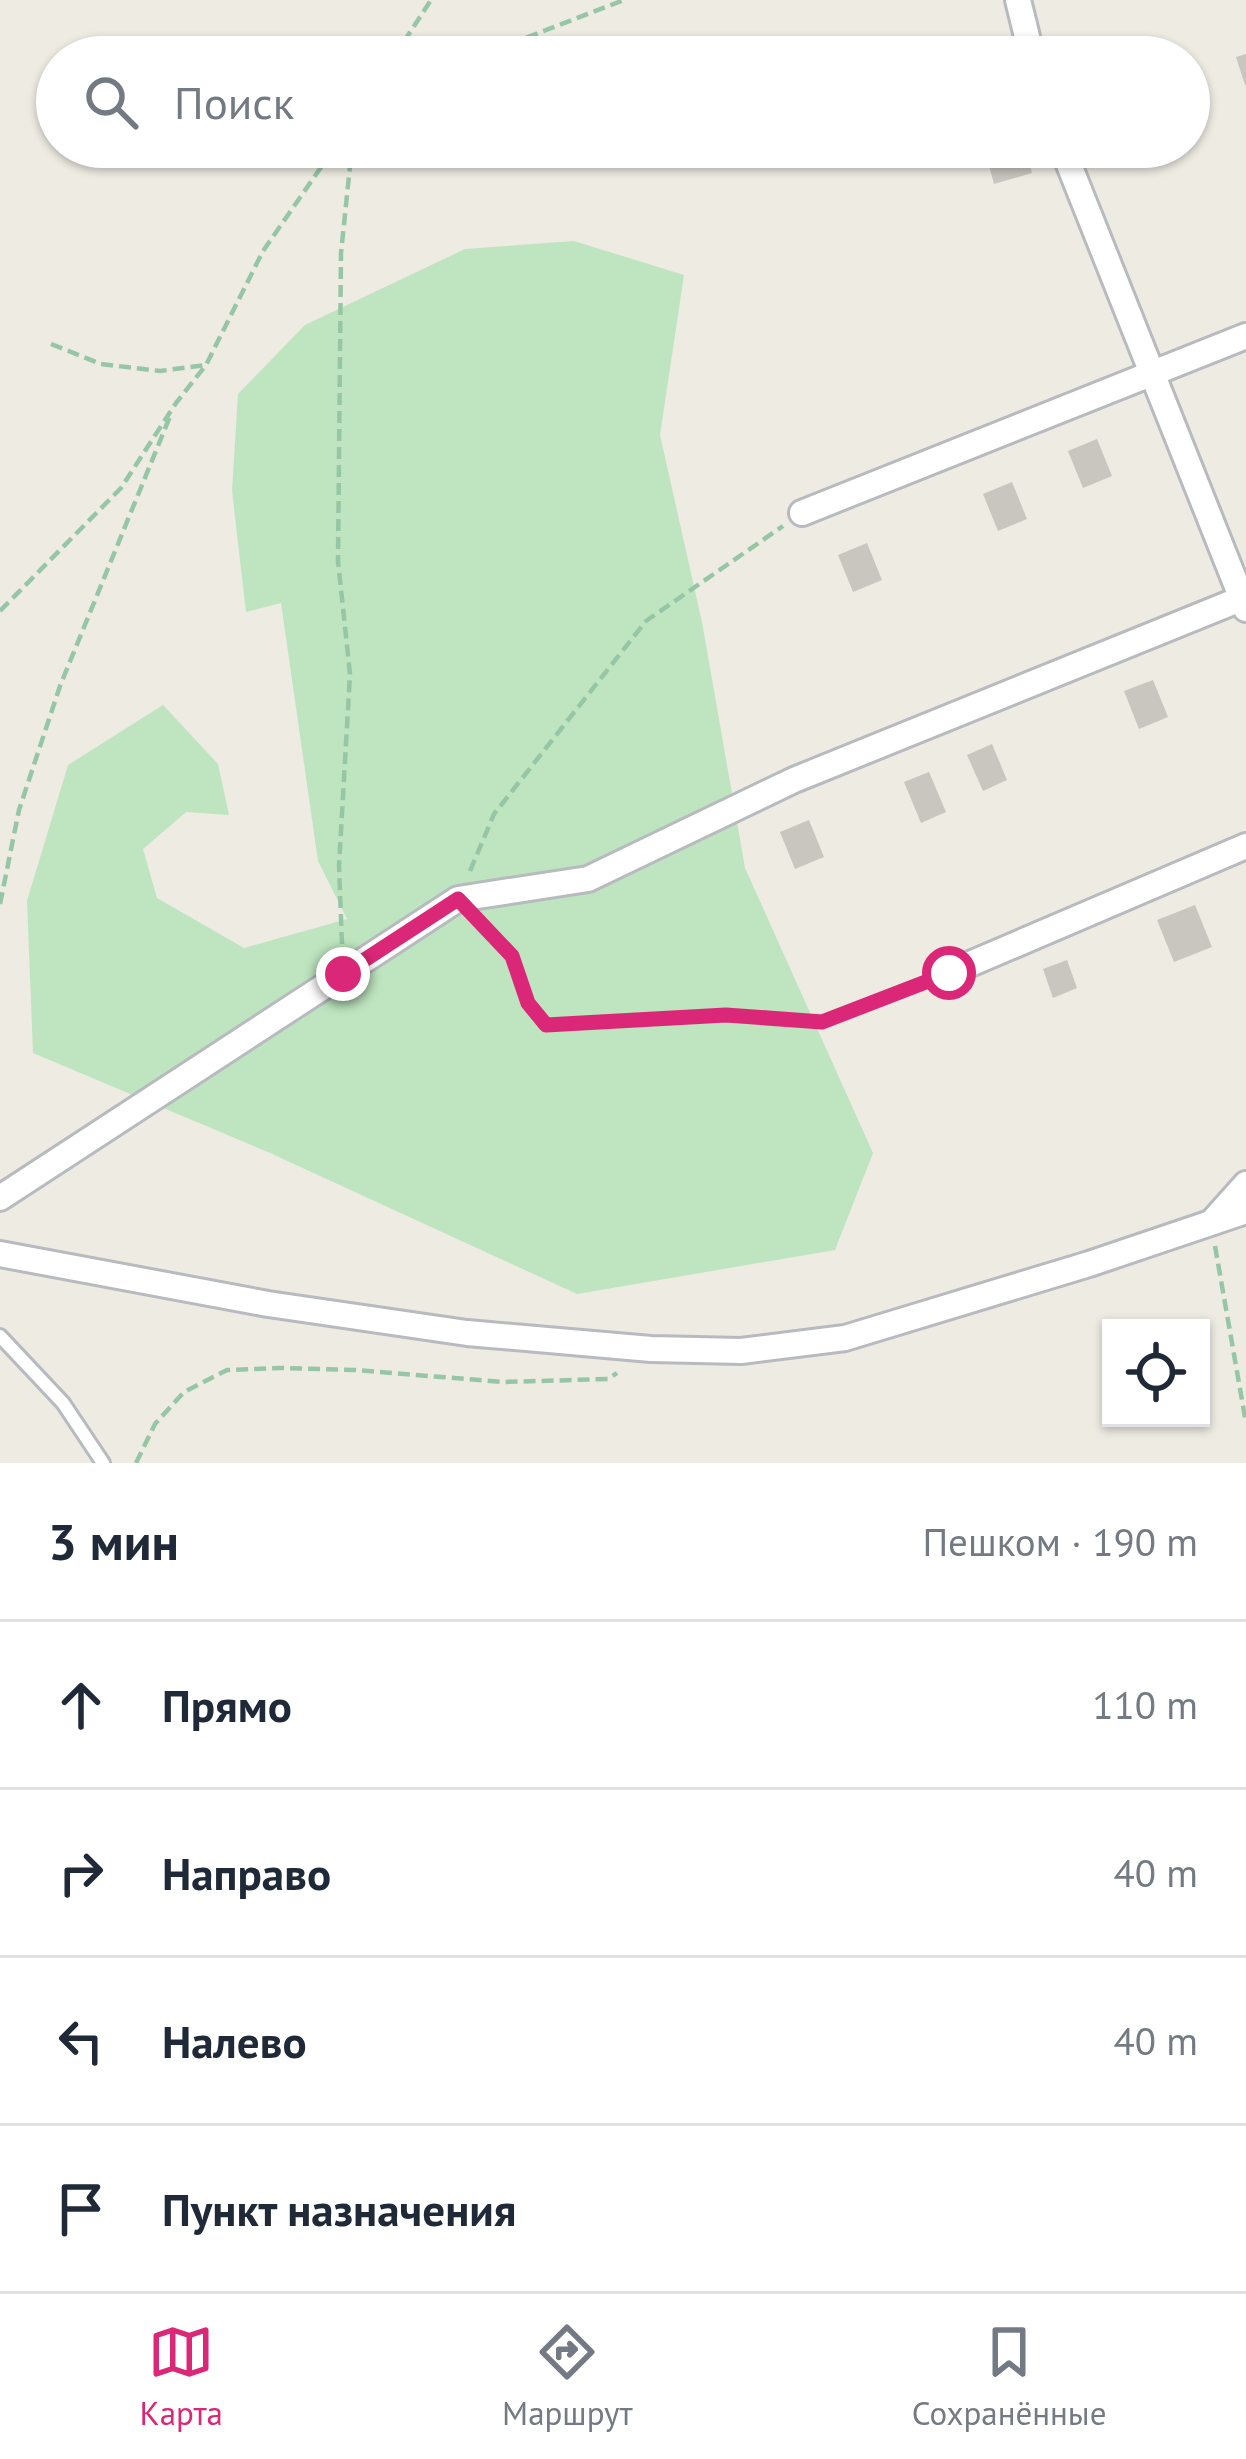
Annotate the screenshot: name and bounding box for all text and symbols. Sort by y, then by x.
search box [36,36,1210,168]
icon: search [78,69,144,135]
text: Поиск [174,73,294,131]
route start [922,946,976,1000]
route end [316,947,370,1001]
map controls [1102,1319,1210,1427]
button: locate [1102,1319,1210,1427]
text: 3 мин [48,1508,179,1574]
text: Пешком · 190 m [922,1516,1198,1567]
icon: ahead [48,1672,114,1738]
text: Прямо [162,1676,292,1734]
text: 110 m [1092,1679,1198,1730]
icon: right [48,1840,114,1906]
text: Направо [162,1844,331,1902]
text: 40 m [1113,1847,1198,1898]
icon: left [48,2008,114,2074]
text: Налево [162,2012,307,2070]
text: 40 m [1113,2015,1198,2066]
icon: arrive [48,2176,114,2242]
text: Пункт назначения [162,2180,516,2238]
tab: Карта [140,2319,223,2434]
tab: Маршрут [502,2319,633,2434]
tab: Сохранённые [912,2319,1106,2434]

